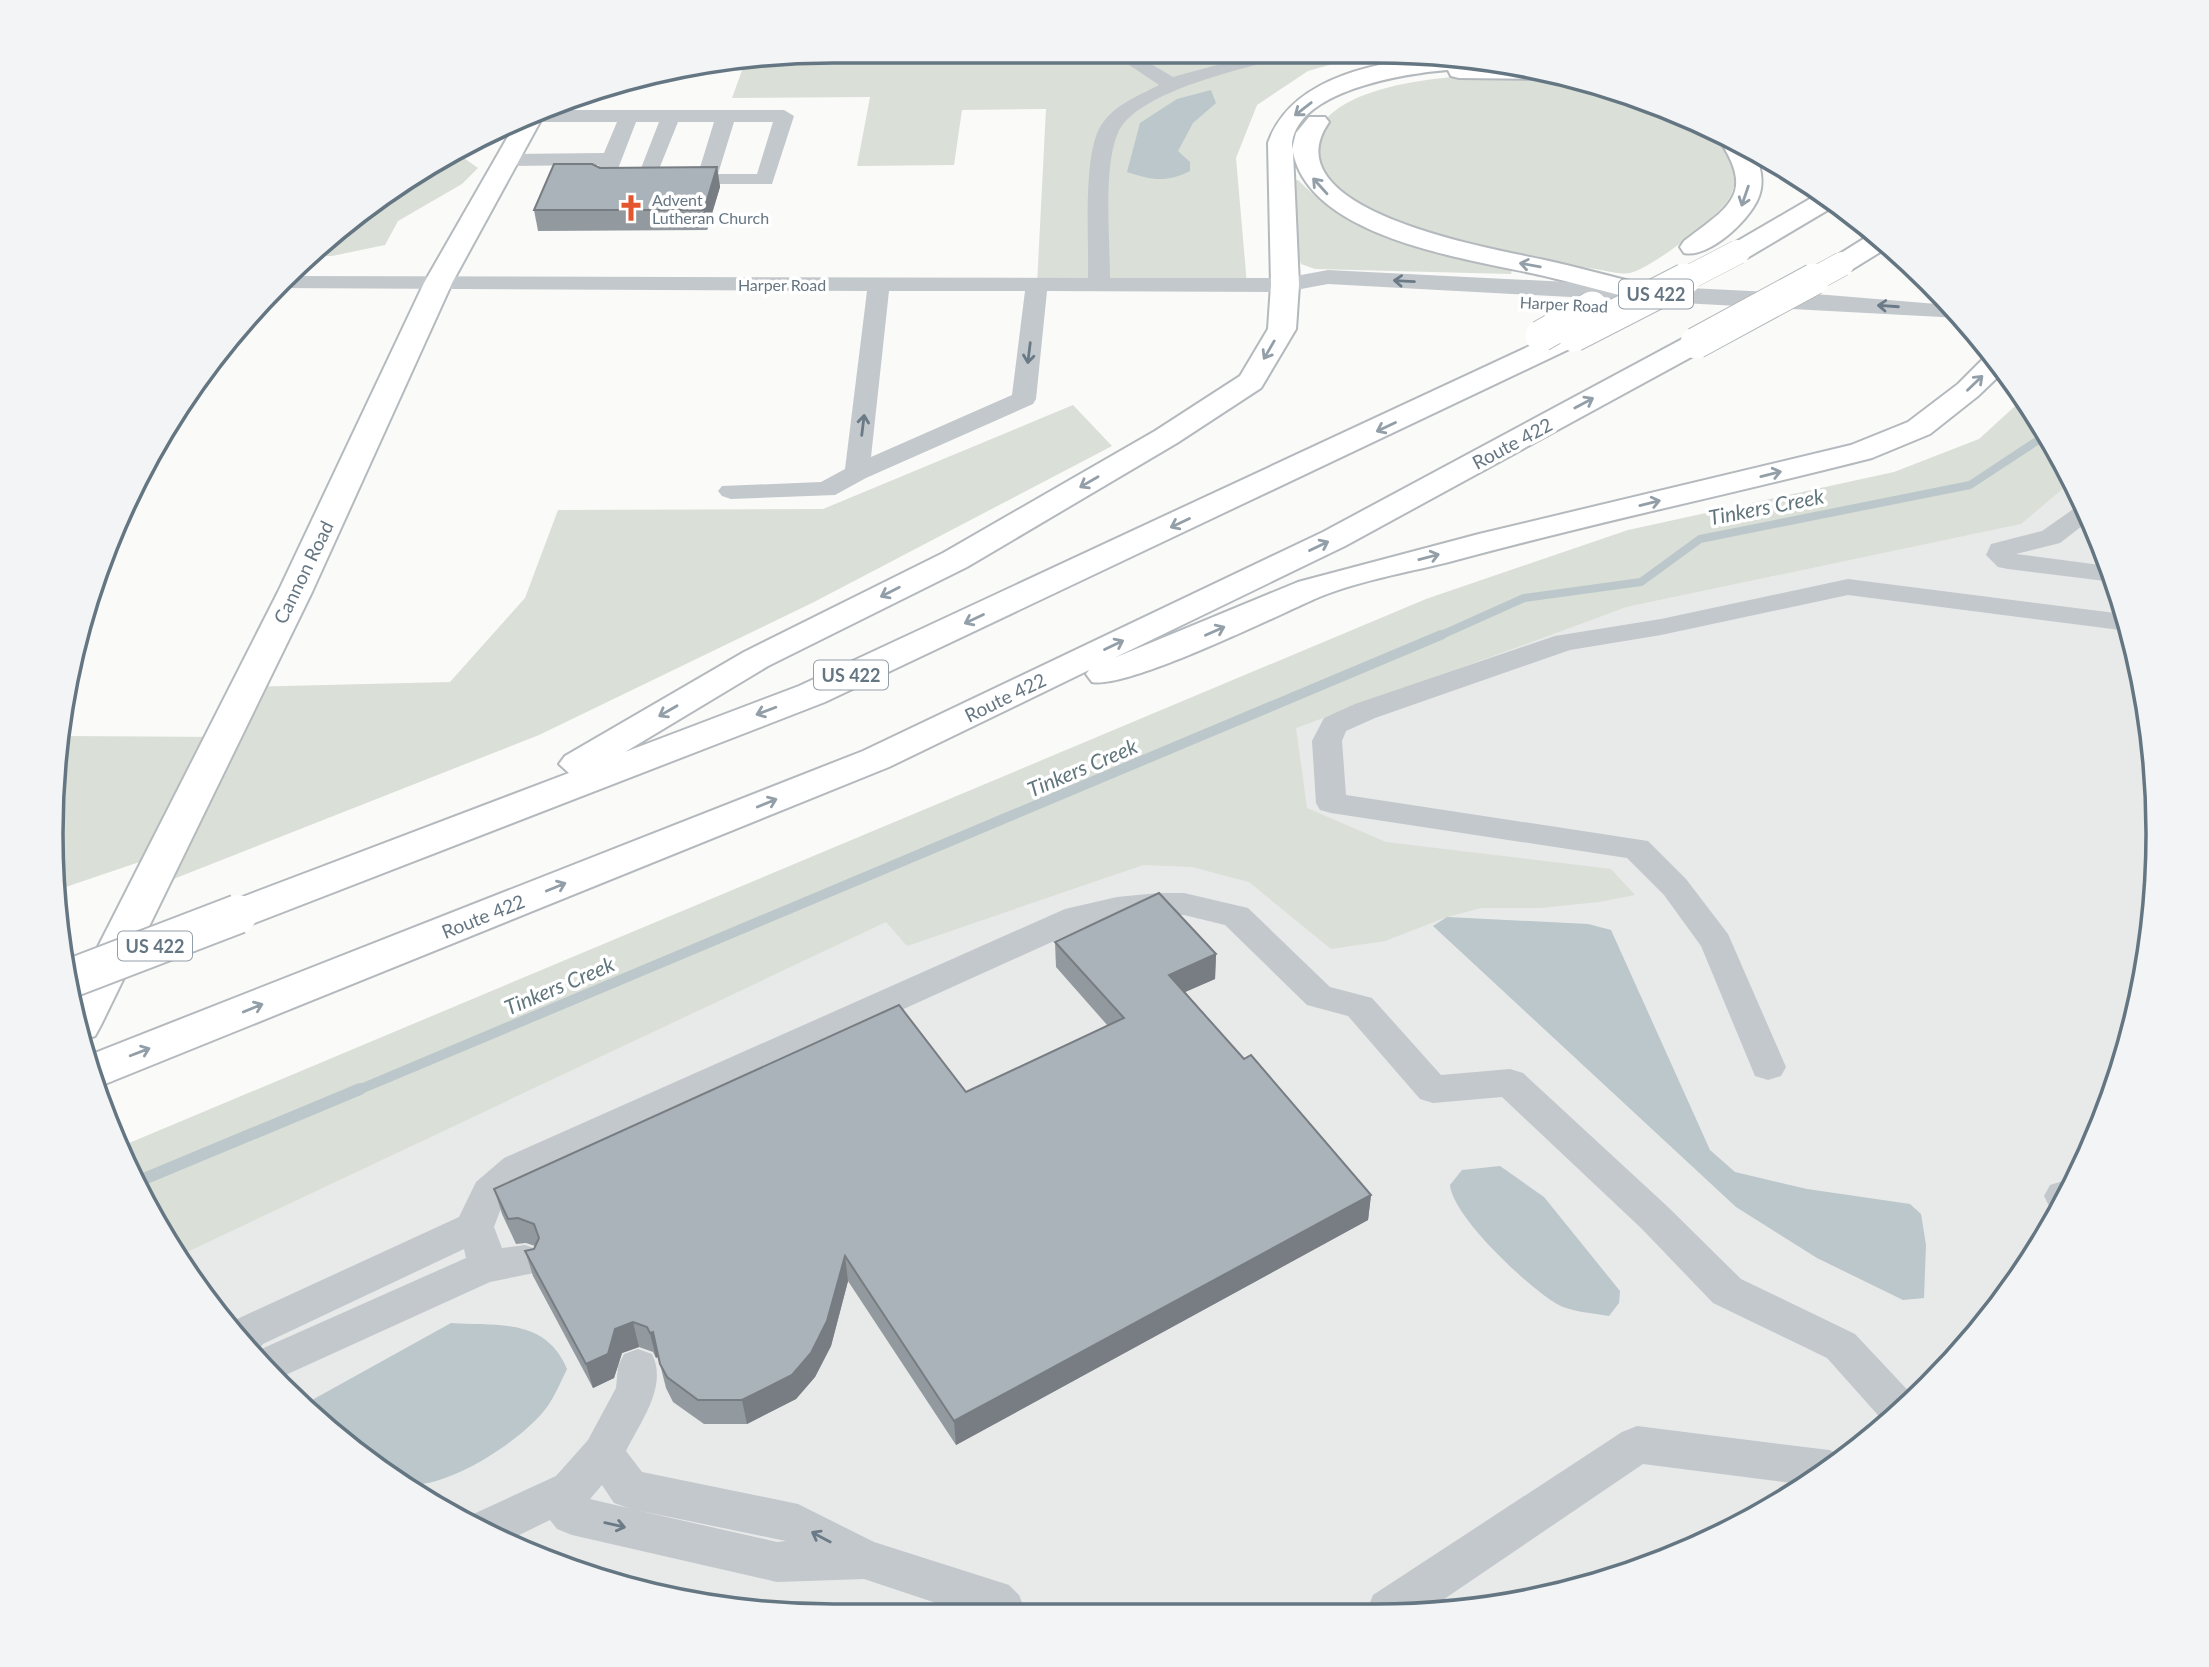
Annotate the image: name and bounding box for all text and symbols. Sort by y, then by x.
one-way arrow [1294,101,1312,116]
one-way arrow [1312,177,1328,195]
one-way arrow [1737,184,1750,206]
place label: Advent Lutheran Church [652,190,769,227]
church icon: Advent Lutheran Church [616,193,646,223]
one-way arrow [1519,258,1542,271]
one-way arrow [1393,274,1416,287]
street label: Harper Road [738,275,826,294]
road number: US 422 [1619,280,1693,308]
street label: Harper Road [1519,292,1609,316]
one-way arrow [1877,299,1899,312]
one-way arrow [1262,340,1276,360]
one-way arrow [1022,341,1035,363]
one-way arrow [1966,375,1983,392]
one-way arrow [1574,396,1594,410]
street label: Route 422 [1468,412,1556,474]
one-way arrow [856,414,869,437]
one-way arrow [1376,421,1398,434]
one-way arrow [1759,467,1782,480]
one-way arrow [1079,475,1099,489]
water label: Tinkers Creek [1706,482,1827,529]
one-way arrow [1638,496,1661,509]
street label: Cannon Road [268,517,338,627]
one-way arrow [1170,517,1191,530]
one-way arrow [1308,539,1329,553]
one-way arrow [1418,550,1440,563]
one-way arrow [880,586,901,600]
one-way arrow [964,612,985,626]
one-way arrow [1203,623,1225,636]
one-way arrow [1103,638,1124,651]
road number: US 422 [814,660,888,690]
street label: Route 422 [961,668,1049,726]
one-way arrow [658,704,678,718]
one-way arrow [756,706,778,719]
water label: Tinkers Creek [1023,732,1142,801]
one-way arrow [756,795,777,808]
one-way arrow [544,880,566,893]
street label: Route 422 [438,889,528,943]
road number: US 422 [118,931,192,960]
water label: Tinkers Creek [500,950,619,1019]
one-way arrow [242,1000,264,1013]
one-way arrow [128,1045,150,1058]
one-way arrow [603,1519,626,1532]
one-way arrow [812,1530,832,1544]

